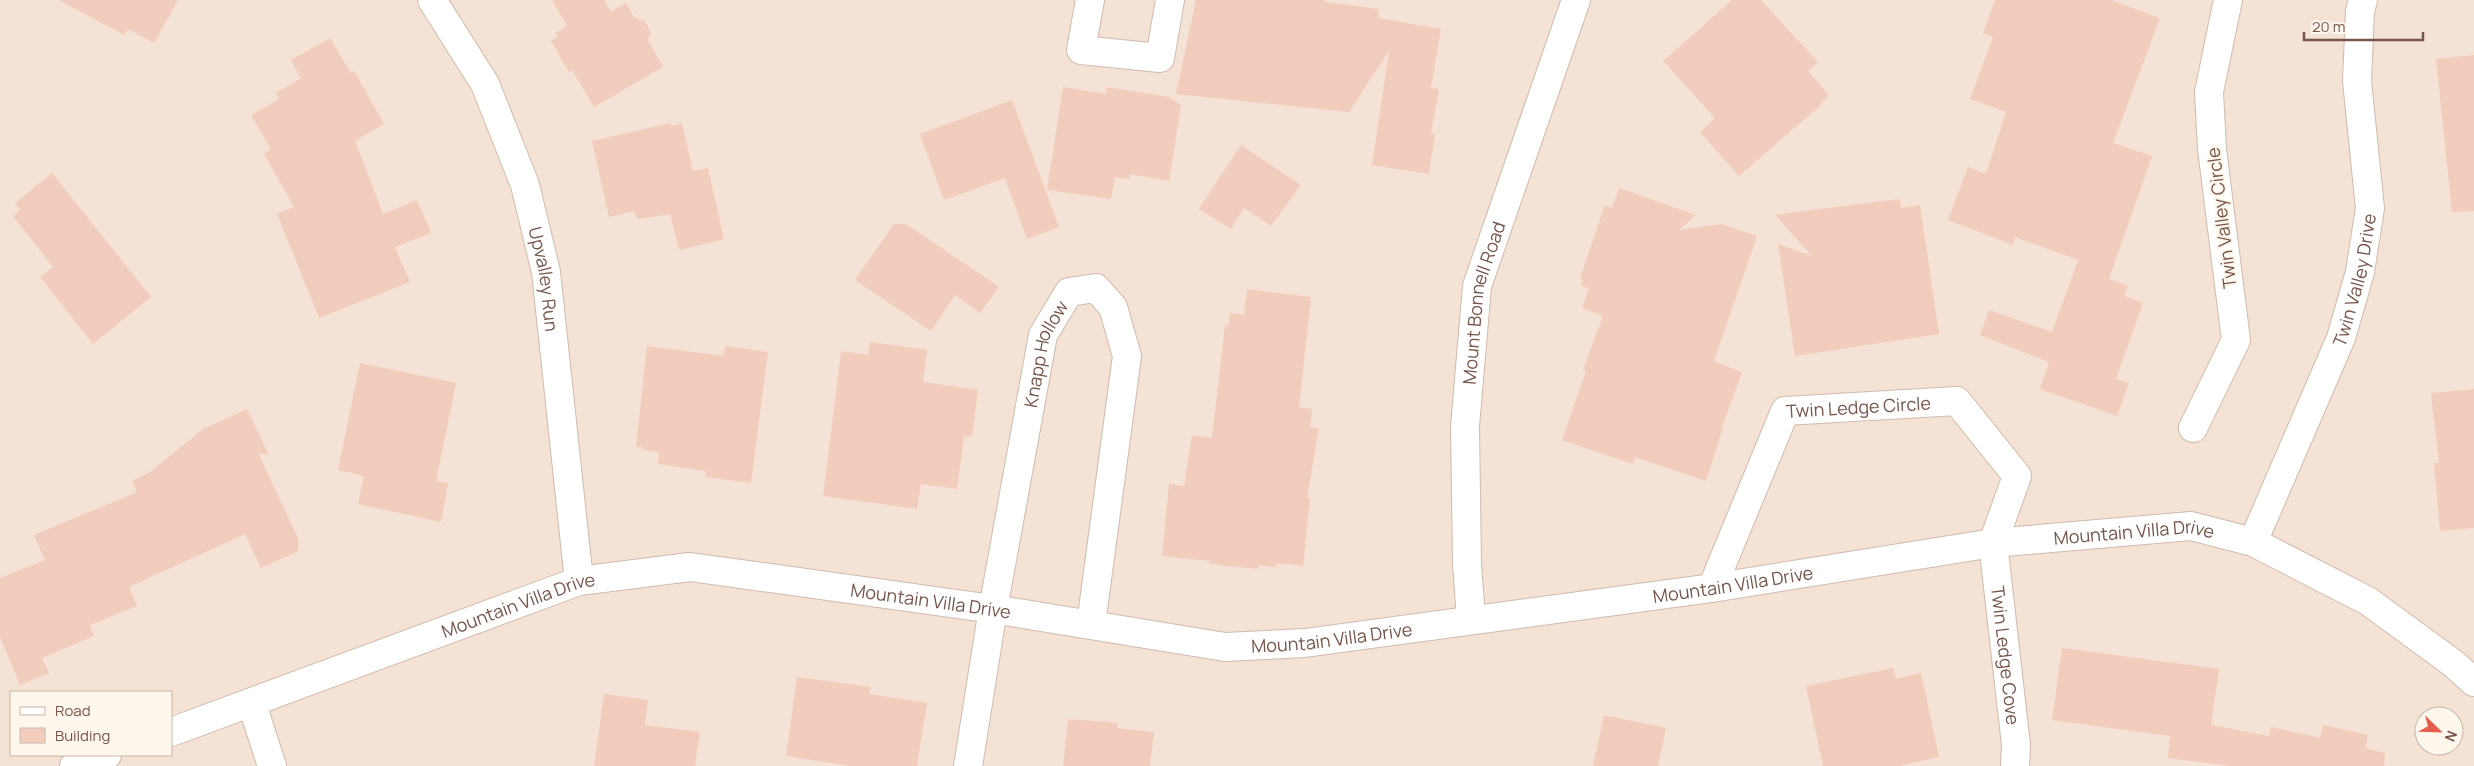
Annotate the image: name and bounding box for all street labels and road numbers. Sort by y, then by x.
street label: Twin Valley Circle [2200,146,2242,290]
street label: Twin Valley Drive [2327,212,2381,350]
street label: Mount Bonnell Road [1457,218,1510,385]
street label: Upvalley Run [523,224,564,333]
street label: Knapp Hollow [1018,296,1073,409]
street label: Twin Ledge Circle [1785,391,1932,423]
street label: Mountain Villa Drive [2053,514,2217,550]
street label: Mountain Villa Drive [1651,560,1815,608]
street label: Mountain Villa Drive [438,567,596,643]
street label: Mountain Villa Drive [849,577,1013,624]
street label: Twin Ledge Cove [1986,585,2026,726]
street label: Mountain Villa Drive [1251,617,1414,658]

